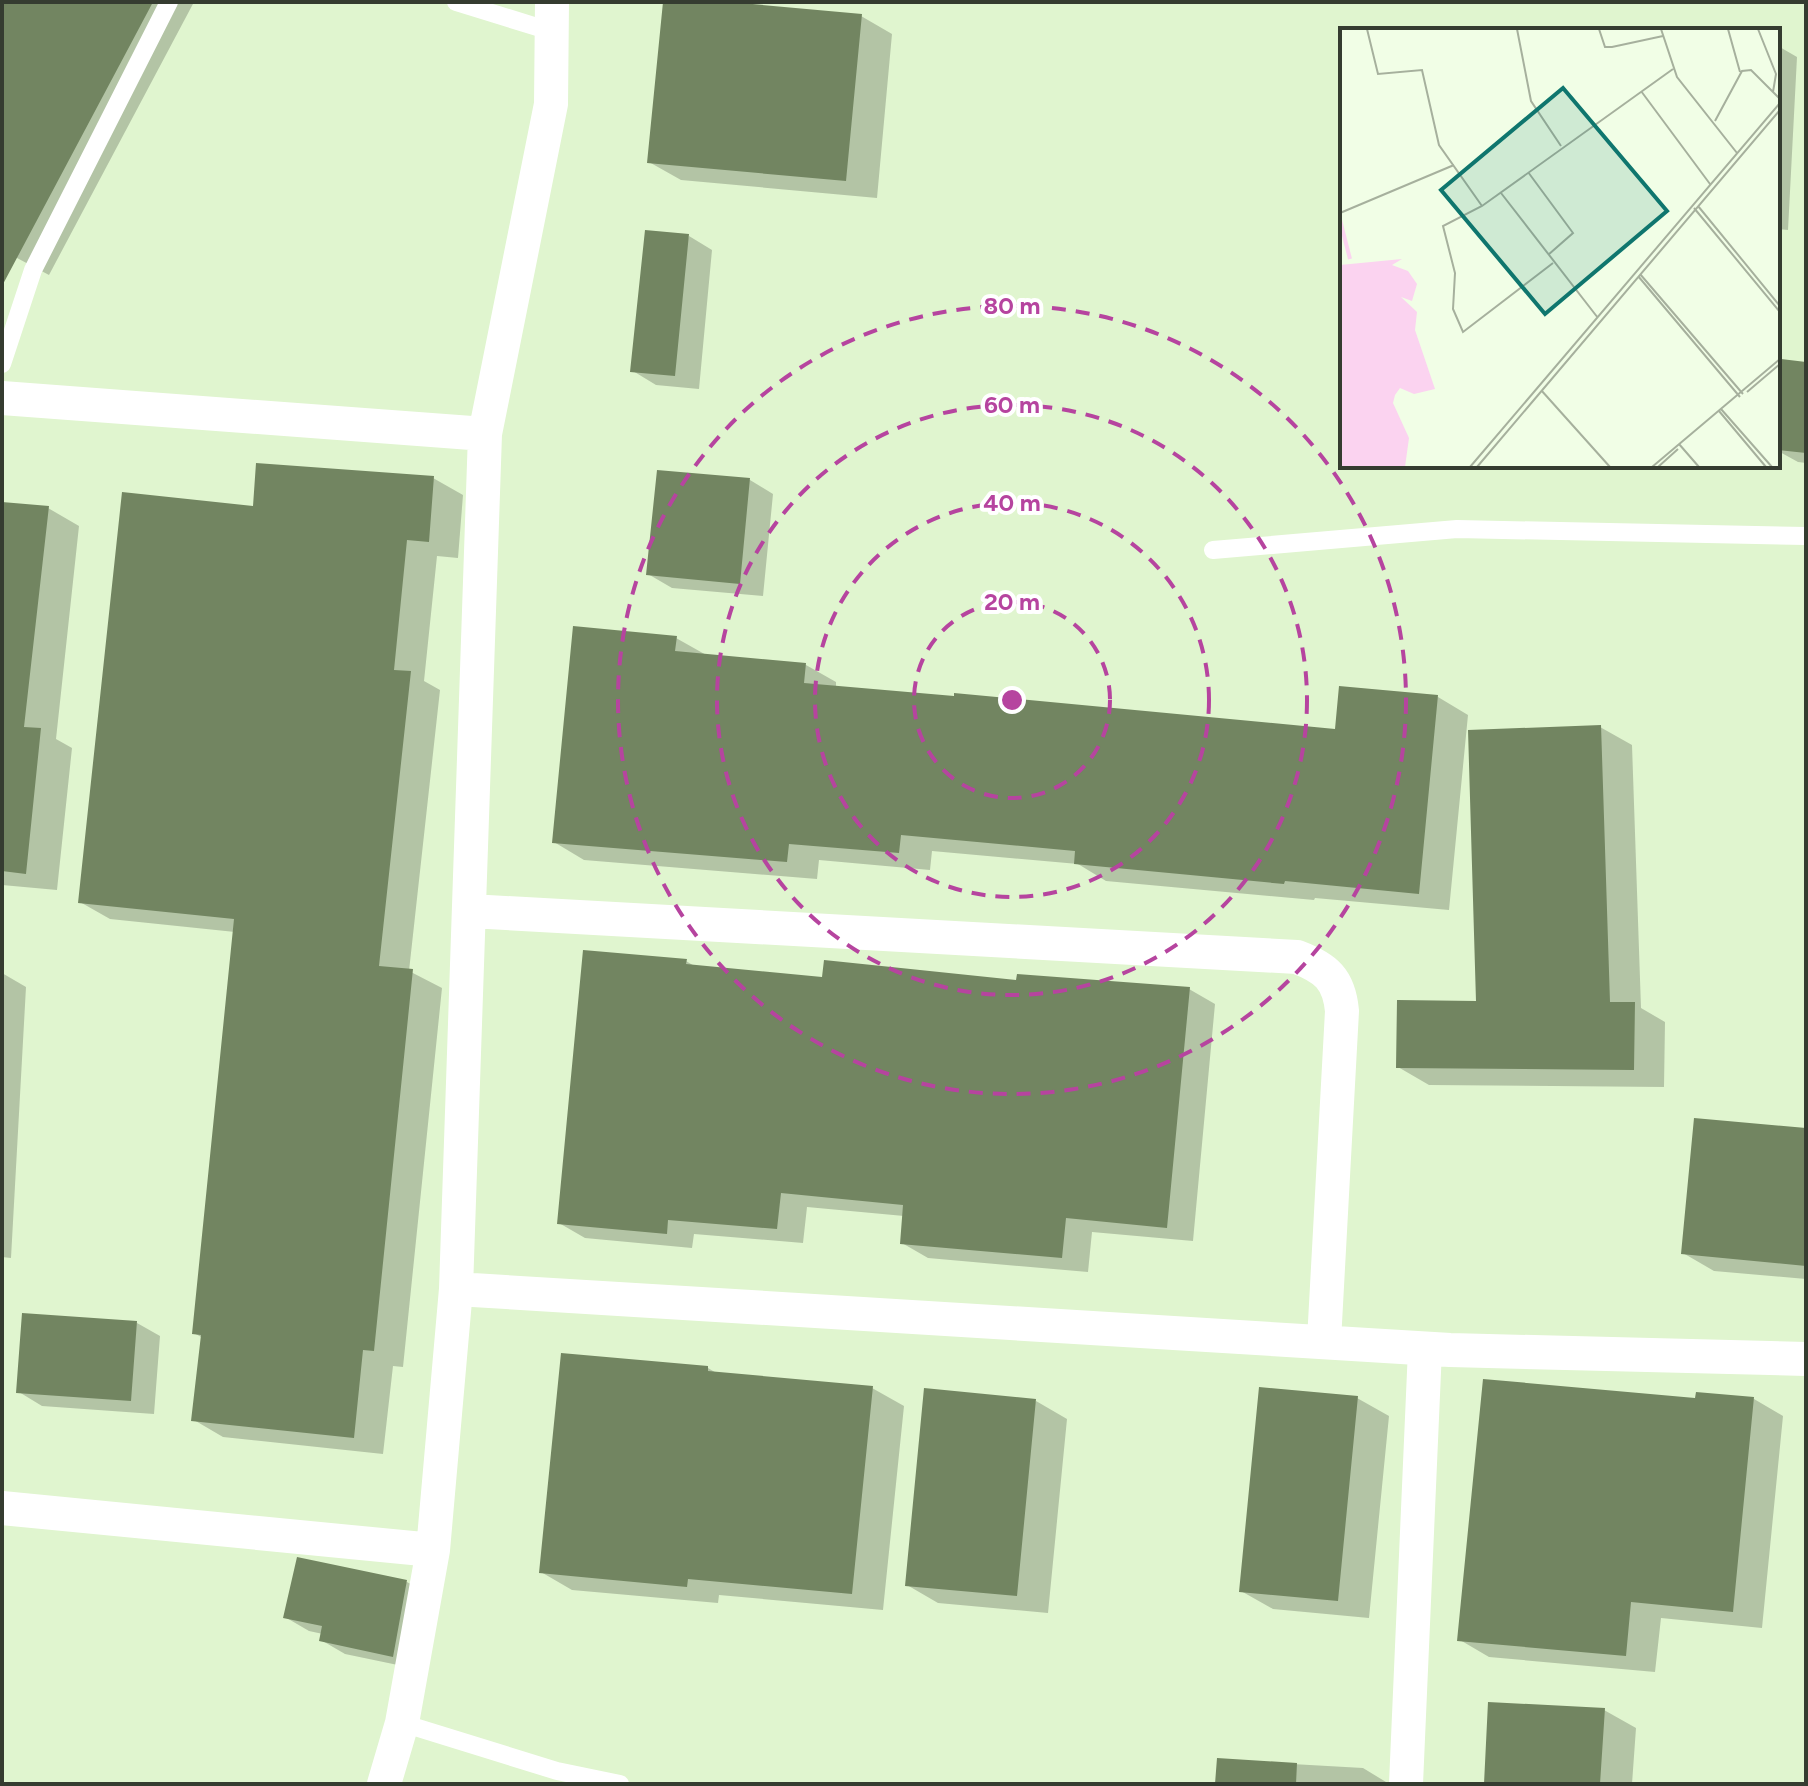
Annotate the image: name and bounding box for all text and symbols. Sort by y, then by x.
inset map [1340,28,1780,468]
text: 80 m [984,291,1040,320]
text: 60 m [984,390,1040,419]
text: 40 m [983,488,1041,517]
text: 20 m [984,587,1040,616]
centre of rings [998,686,1026,714]

